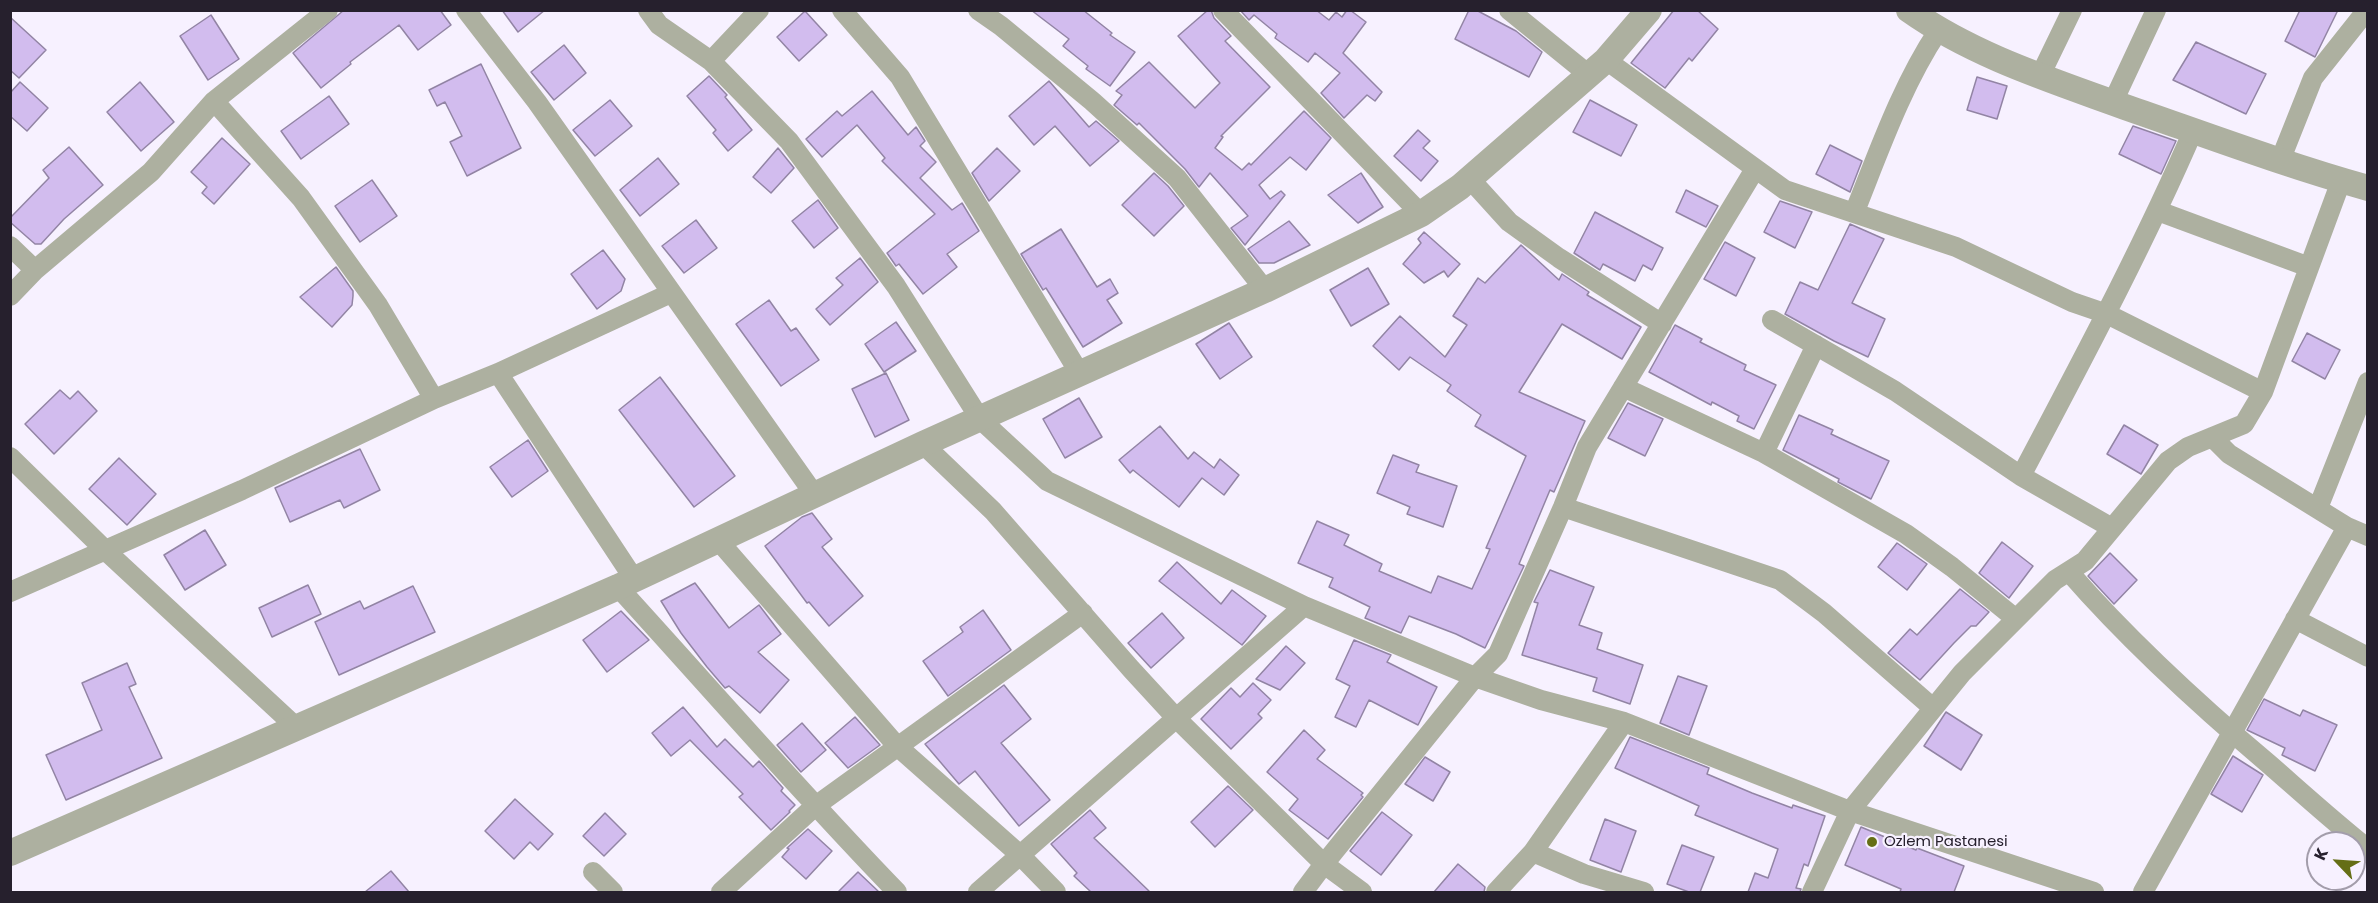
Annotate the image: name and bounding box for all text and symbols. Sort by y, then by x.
north arrow [2306,831,2366,891]
place label: Ozlem Pastanesi [1884,833,2008,851]
marker: Ozlem Pastanesi [1865,835,1879,849]
text: K [2308,844,2334,864]

